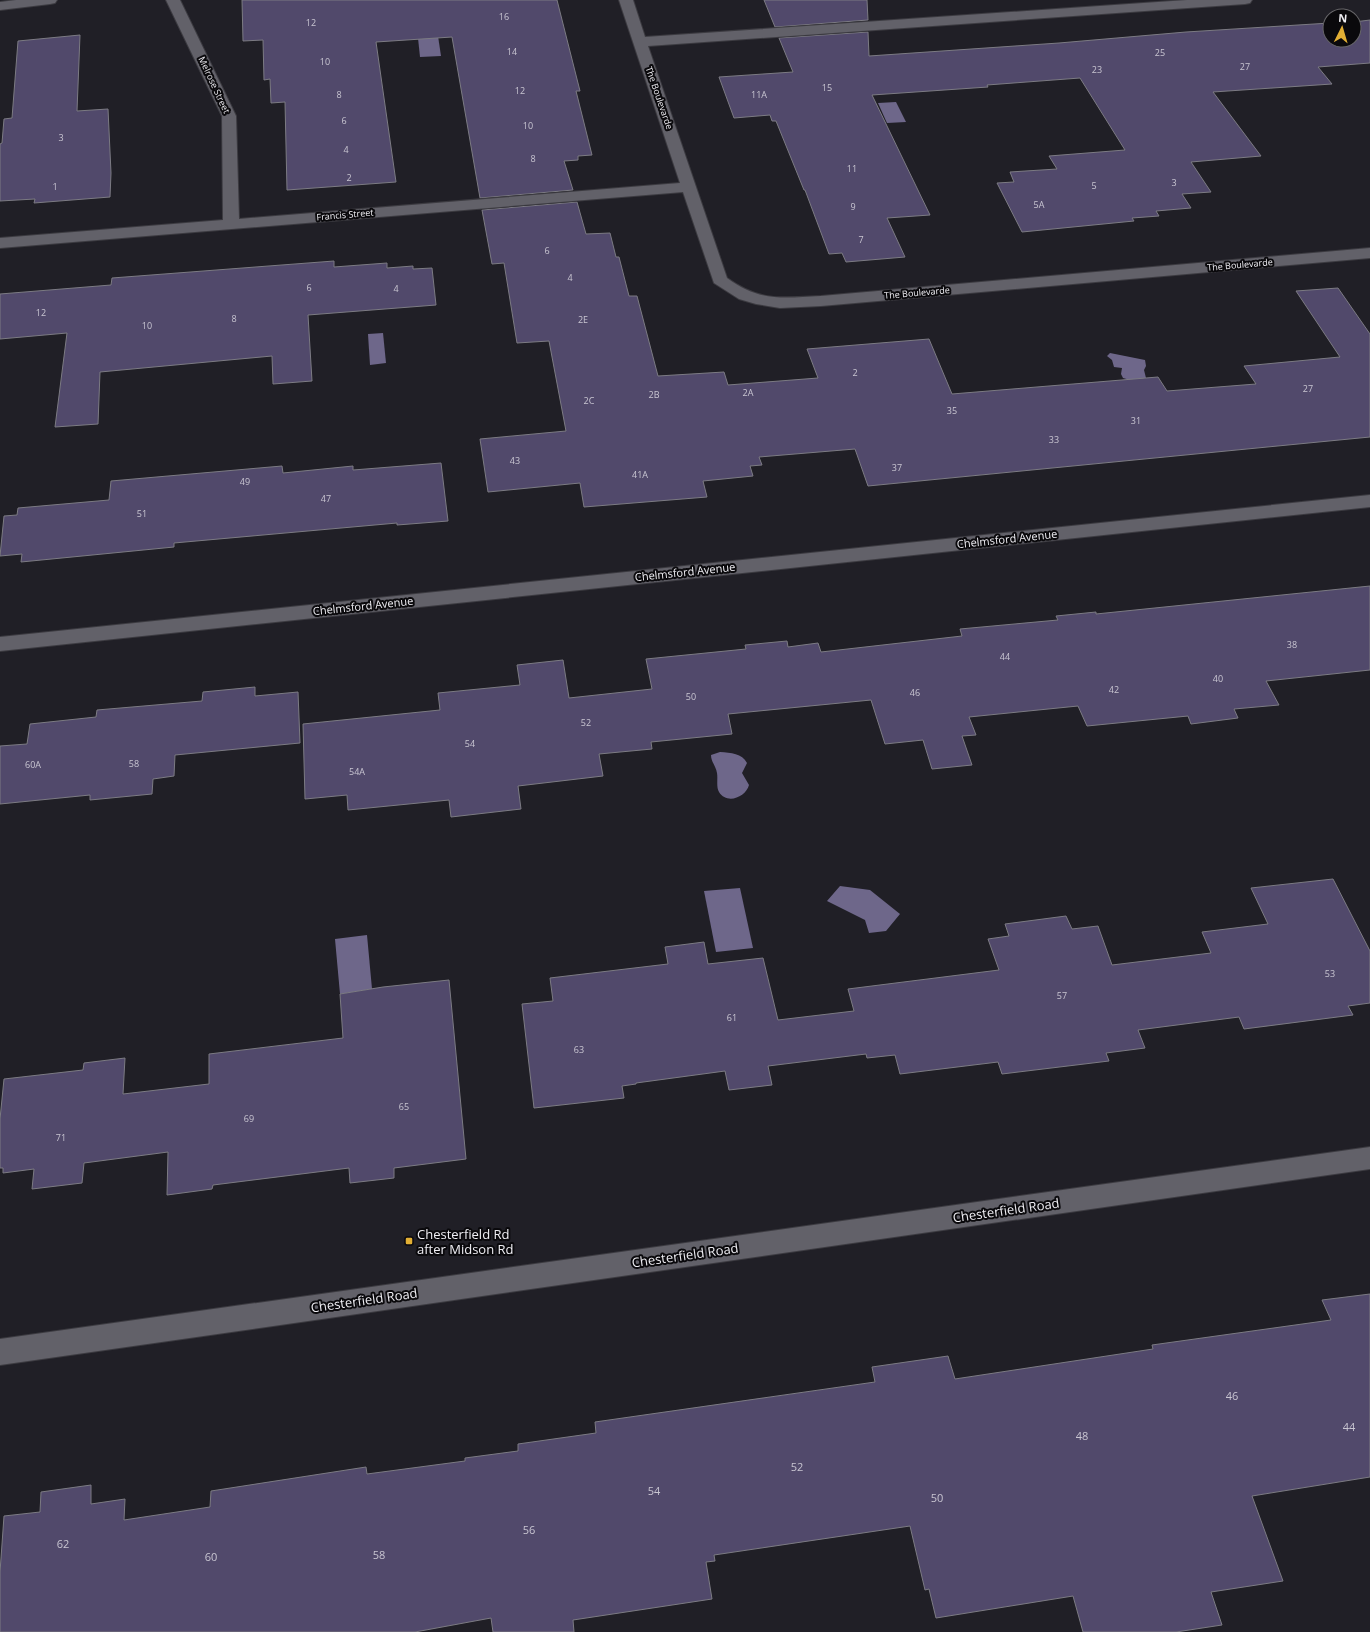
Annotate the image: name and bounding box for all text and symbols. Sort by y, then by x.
north arrow [1322,8,1362,48]
house number: 16 [499,10,509,23]
text: N [1338,10,1348,25]
house number: 12 [306,16,316,29]
house number: 14 [507,45,517,58]
house number: 25 [1155,46,1165,59]
street label: Melrose Street [196,54,233,115]
house number: 10 [320,55,330,68]
house number: 27 [1240,60,1250,73]
house number: 23 [1092,63,1102,76]
street label: The Boulevarde [643,65,676,131]
house number: 15 [822,81,832,94]
house number: 12 [515,84,525,97]
house number: 8 [336,88,342,101]
house number: 11A [751,88,767,101]
house number: 6 [341,114,347,127]
house number: 10 [523,119,533,132]
house number: 3 [58,131,64,144]
house number: 4 [343,143,349,156]
house number: 8 [530,152,536,165]
house number: 11 [847,162,857,175]
house number: 2 [346,171,352,184]
house number: 3 [1171,176,1177,189]
house number: 5 [1091,179,1097,192]
house number: 1 [52,180,58,193]
house number: 5A [1034,198,1045,211]
house number: 9 [850,200,856,213]
street label: Francis Street [316,206,374,223]
house number: 7 [858,233,864,246]
house number: 6 [544,244,550,257]
street label: The Boulevarde [1207,255,1273,274]
house number: 4 [567,271,573,284]
house number: 6 [306,281,312,294]
house number: 4 [393,282,399,295]
street label: The Boulevarde [884,283,950,302]
house number: 12 [36,306,46,319]
house number: 8 [231,312,237,325]
house number: 2E [578,313,588,326]
house number: 10 [142,319,152,332]
house number: 2 [852,366,858,379]
house number: 27 [1303,382,1313,395]
house number: 2A [743,386,754,399]
house number: 2B [649,388,660,401]
house number: 2C [584,394,595,407]
house number: 35 [947,404,957,417]
house number: 31 [1131,414,1141,427]
house number: 33 [1049,433,1059,446]
house number: 43 [510,454,520,467]
house number: 37 [892,461,902,474]
house number: 41A [632,468,648,481]
house number: 49 [240,475,250,488]
house number: 47 [321,492,331,505]
house number: 51 [137,507,147,520]
street label: Chelmsford Avenue [956,526,1058,551]
street label: Chelmsford Avenue [634,559,736,584]
street label: Chelmsford Avenue [312,593,414,618]
house number: 38 [1287,638,1297,651]
house number: 44 [1000,650,1010,663]
house number: 40 [1213,672,1223,685]
house number: 42 [1109,683,1119,696]
house number: 46 [910,686,920,699]
house number: 50 [686,690,696,703]
house number: 52 [581,716,591,729]
house number: 54 [465,737,475,750]
house number: 58 [129,757,139,770]
house number: 60A [25,758,41,771]
house number: 54A [349,765,365,778]
house number: 53 [1325,967,1335,980]
house number: 57 [1057,989,1067,1002]
house number: 61 [727,1011,737,1024]
house number: 63 [574,1043,584,1056]
house number: 65 [399,1100,409,1113]
house number: 69 [244,1112,254,1125]
house number: 71 [56,1131,66,1144]
street label: Chesterfield Road [952,1194,1060,1226]
place label: Chesterfield Rd after Midson Rd [417,1225,514,1258]
marker: Chesterfield Rd after Midson Rd [404,1236,414,1246]
street label: Chesterfield Road [631,1239,739,1271]
street label: Chesterfield Road [310,1284,418,1316]
house number: 46 [1226,1388,1238,1403]
house number: 44 [1343,1419,1356,1434]
house number: 48 [1076,1428,1088,1443]
house number: 52 [791,1459,803,1474]
house number: 54 [648,1483,661,1498]
house number: 50 [931,1490,943,1505]
house number: 56 [523,1522,535,1537]
house number: 62 [57,1536,69,1551]
house number: 58 [373,1547,385,1562]
house number: 60 [205,1549,217,1564]

